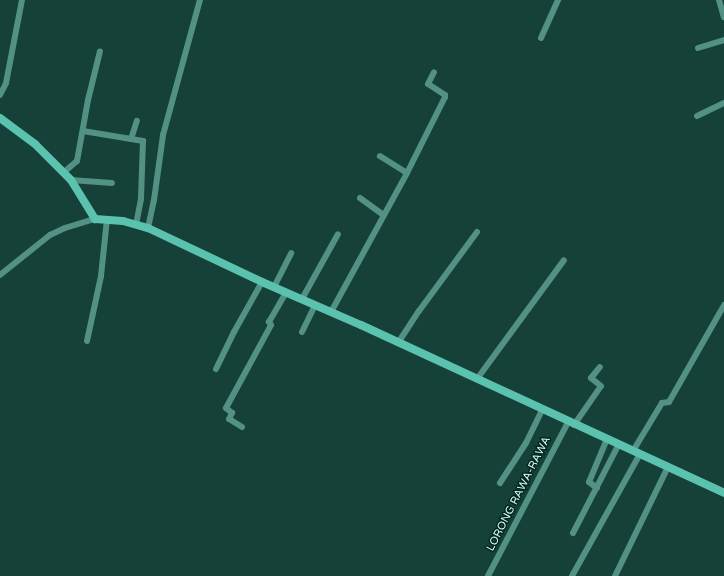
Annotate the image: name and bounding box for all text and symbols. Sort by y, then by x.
street label: LORONG RAWA-RAWA [484,434,554,554]

